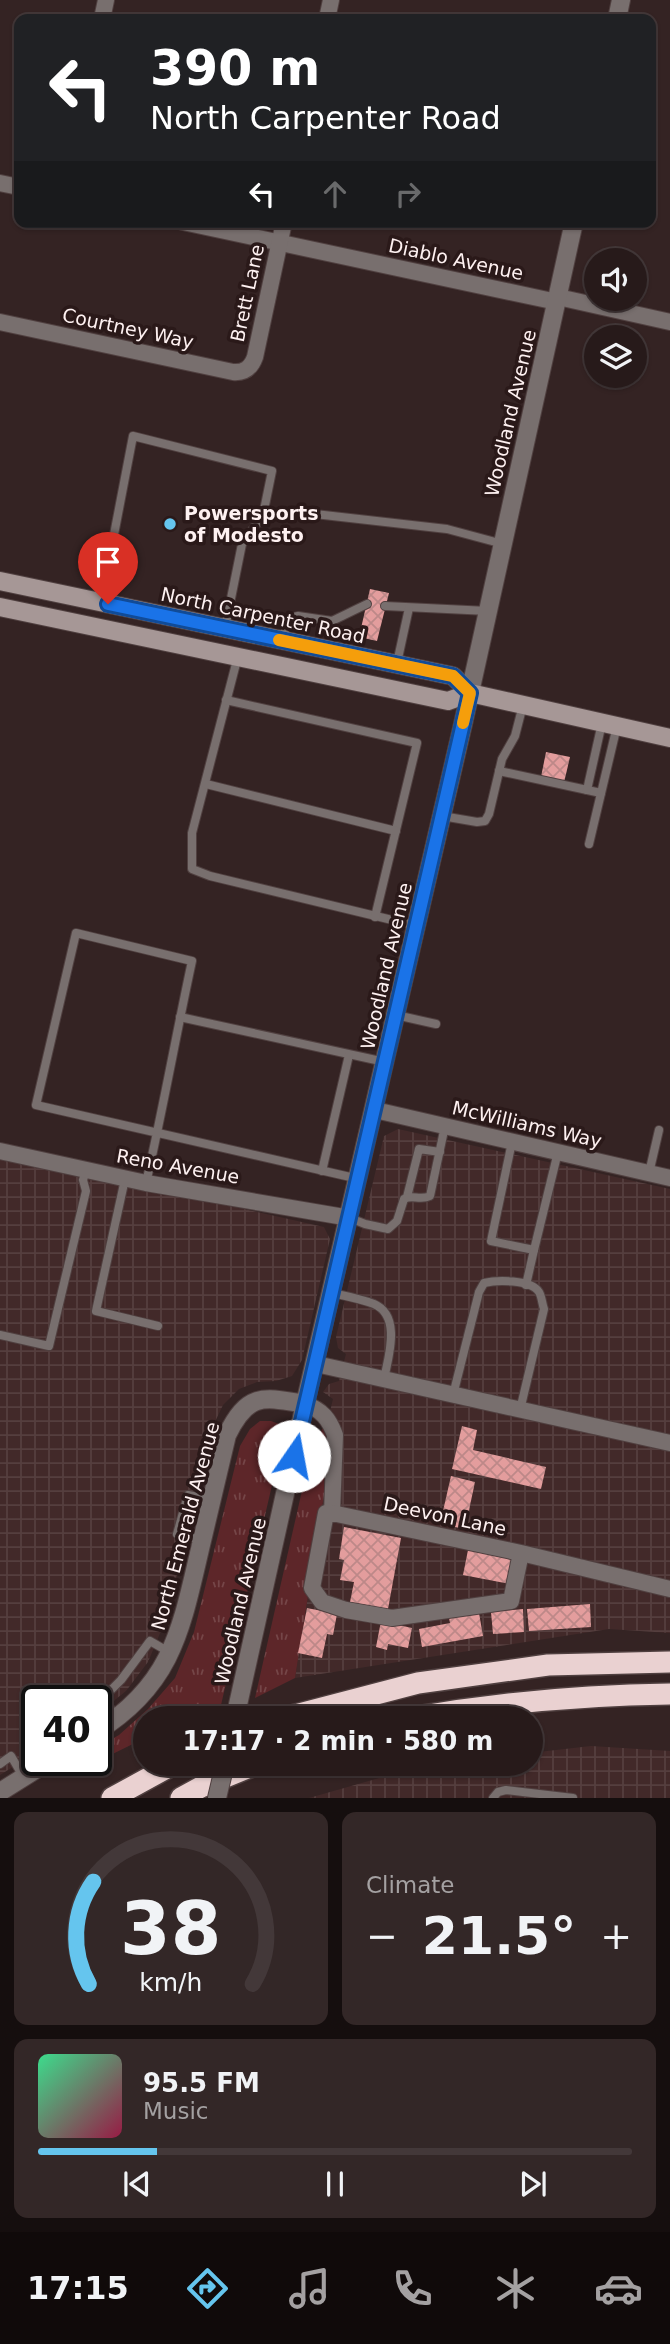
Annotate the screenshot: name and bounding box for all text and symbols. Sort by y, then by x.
text: 390 m [150,40,320,97]
icon: left [35,42,126,133]
text: North Carpenter Road [150,99,501,137]
icon: left [243,175,281,213]
icon: ahead [316,175,354,213]
icon: right [389,175,427,213]
street label: Diablo Avenue [387,234,525,284]
street label: Brett Lane [226,242,268,344]
map controls [584,248,647,388]
button: sound [584,248,647,311]
street label: Courtney Way [60,303,196,353]
button: layers [584,325,647,388]
street label: Woodland Avenue [480,327,540,499]
place label: Powersports of Modesto [184,502,319,546]
marker: Powersports of Modesto [162,516,178,532]
pin [78,532,138,604]
icon: arrive [89,543,127,581]
street label: North Carpenter Road [159,583,367,647]
street label: Woodland Avenue [356,880,416,1052]
street label: McWilliams Way [450,1096,604,1152]
street label: Reno Avenue [115,1144,241,1188]
street label: North Emerald Avenue [147,1419,223,1633]
position arrow [257,1419,331,1493]
street label: Deevon Lane [382,1492,508,1540]
street label: Woodland Avenue [210,1515,270,1687]
speed limit sign: 40 [21,1685,112,1776]
text: 17:17 · 2 min · 580 m [183,1726,493,1756]
text: Climate [366,1872,455,1898]
text: 38 [120,1887,222,1972]
text: 21.5° [422,1906,576,1966]
text: − [366,1914,398,1958]
text: + [600,1914,632,1958]
text: km/h [139,1968,203,1997]
text: 95.5 FM [143,2068,260,2098]
text: Music [143,2098,208,2124]
icon: previous [118,2165,156,2203]
icon: pause [316,2165,354,2203]
icon: next [514,2165,552,2203]
icon: directions [183,2264,232,2313]
icon: music [285,2264,334,2313]
icon: phone [388,2264,437,2313]
icon: climate [491,2264,540,2313]
icon: car [594,2264,643,2313]
text: 17:15 [27,2269,129,2307]

